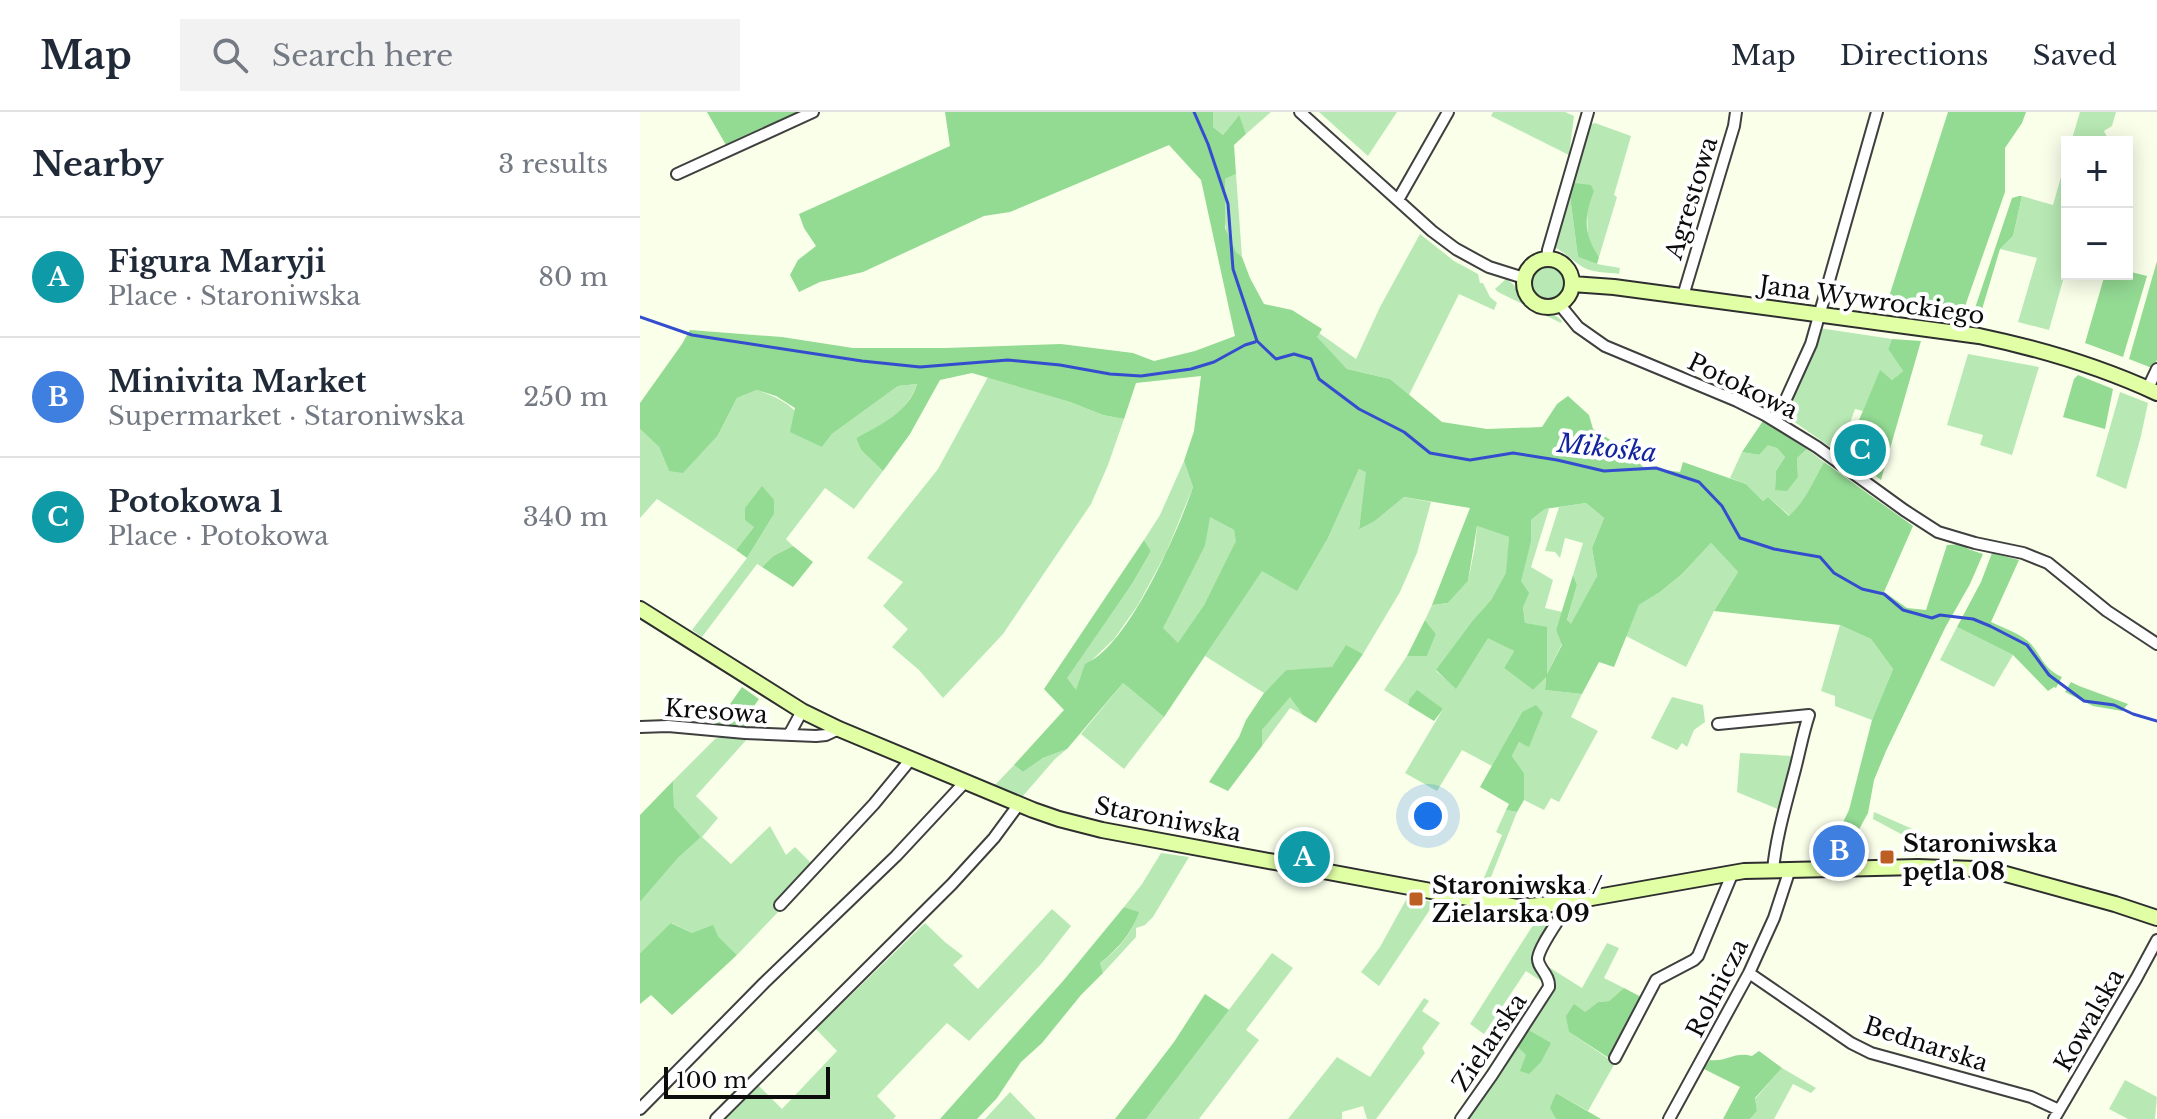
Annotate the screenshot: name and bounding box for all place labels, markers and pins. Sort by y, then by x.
pin: C [1834,420,1886,480]
pin: B [1813,821,1865,881]
pin: A [1278,827,1330,887]
place label: Staroniwska pętla 08 [1903,829,2057,886]
marker: Staroniwska pętla 08 [1878,848,1896,866]
place label: Staroniwska / Zielarska 09 [1432,871,1603,928]
marker: Staroniwska / Zielarska 09 [1407,890,1425,908]

